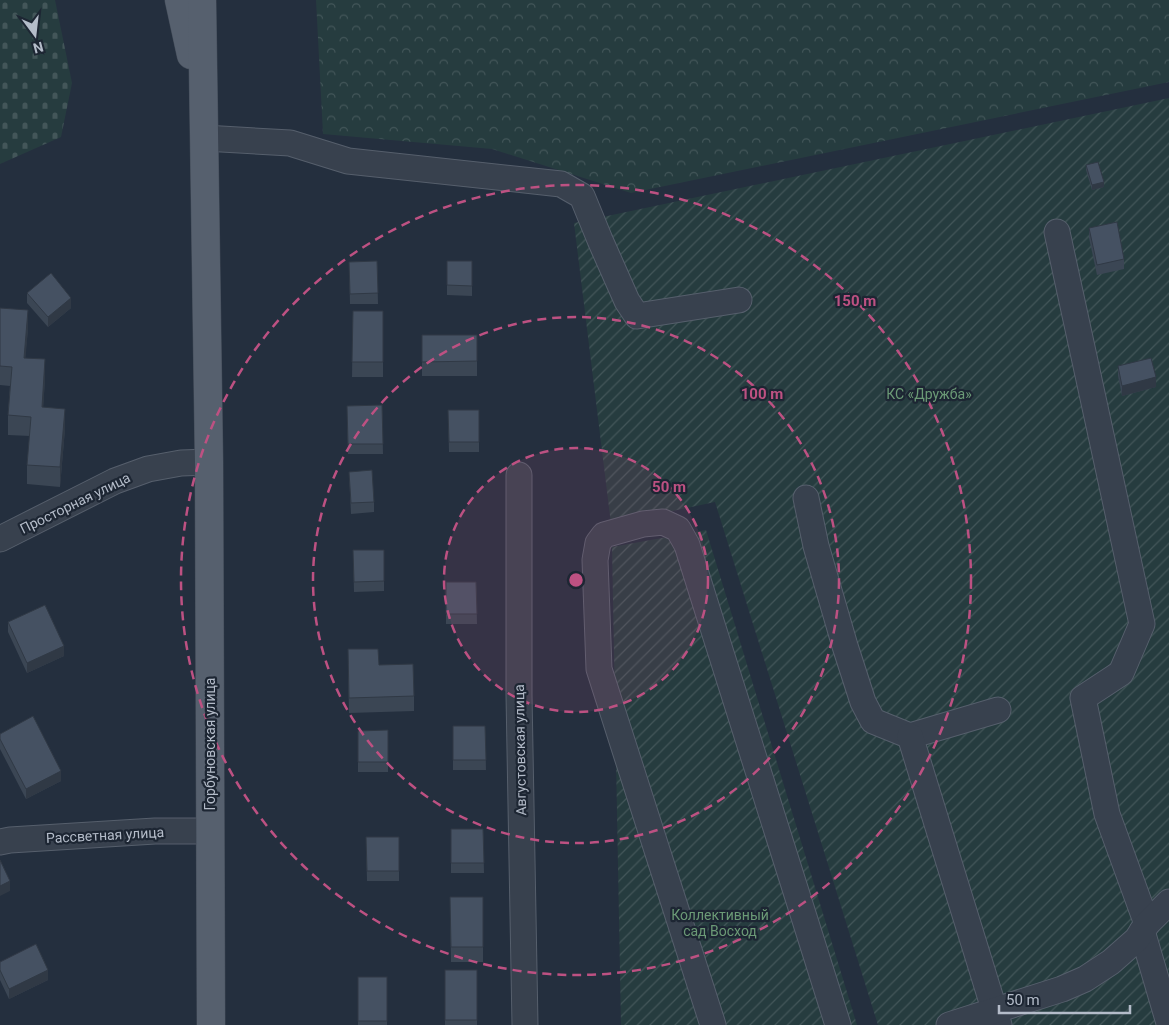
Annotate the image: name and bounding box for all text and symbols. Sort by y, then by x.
north arrow [10,10,60,60]
text: N [32,39,45,57]
text: 150 m [834,292,876,310]
text: 100 m [741,385,783,403]
park label: КС «Дружба» [886,386,972,402]
street label: Просторная улица [17,469,133,537]
text: 50 m [652,478,686,496]
centre of rings [567,571,585,589]
street label: Горбуновская улица [202,678,218,810]
street label: Августовская улица [511,684,529,816]
street label: Рассветная улица [45,824,165,846]
park label: Коллективный сад Восход [671,907,769,939]
scale bar [999,982,1130,1014]
text: 50 m [1006,991,1040,1009]

